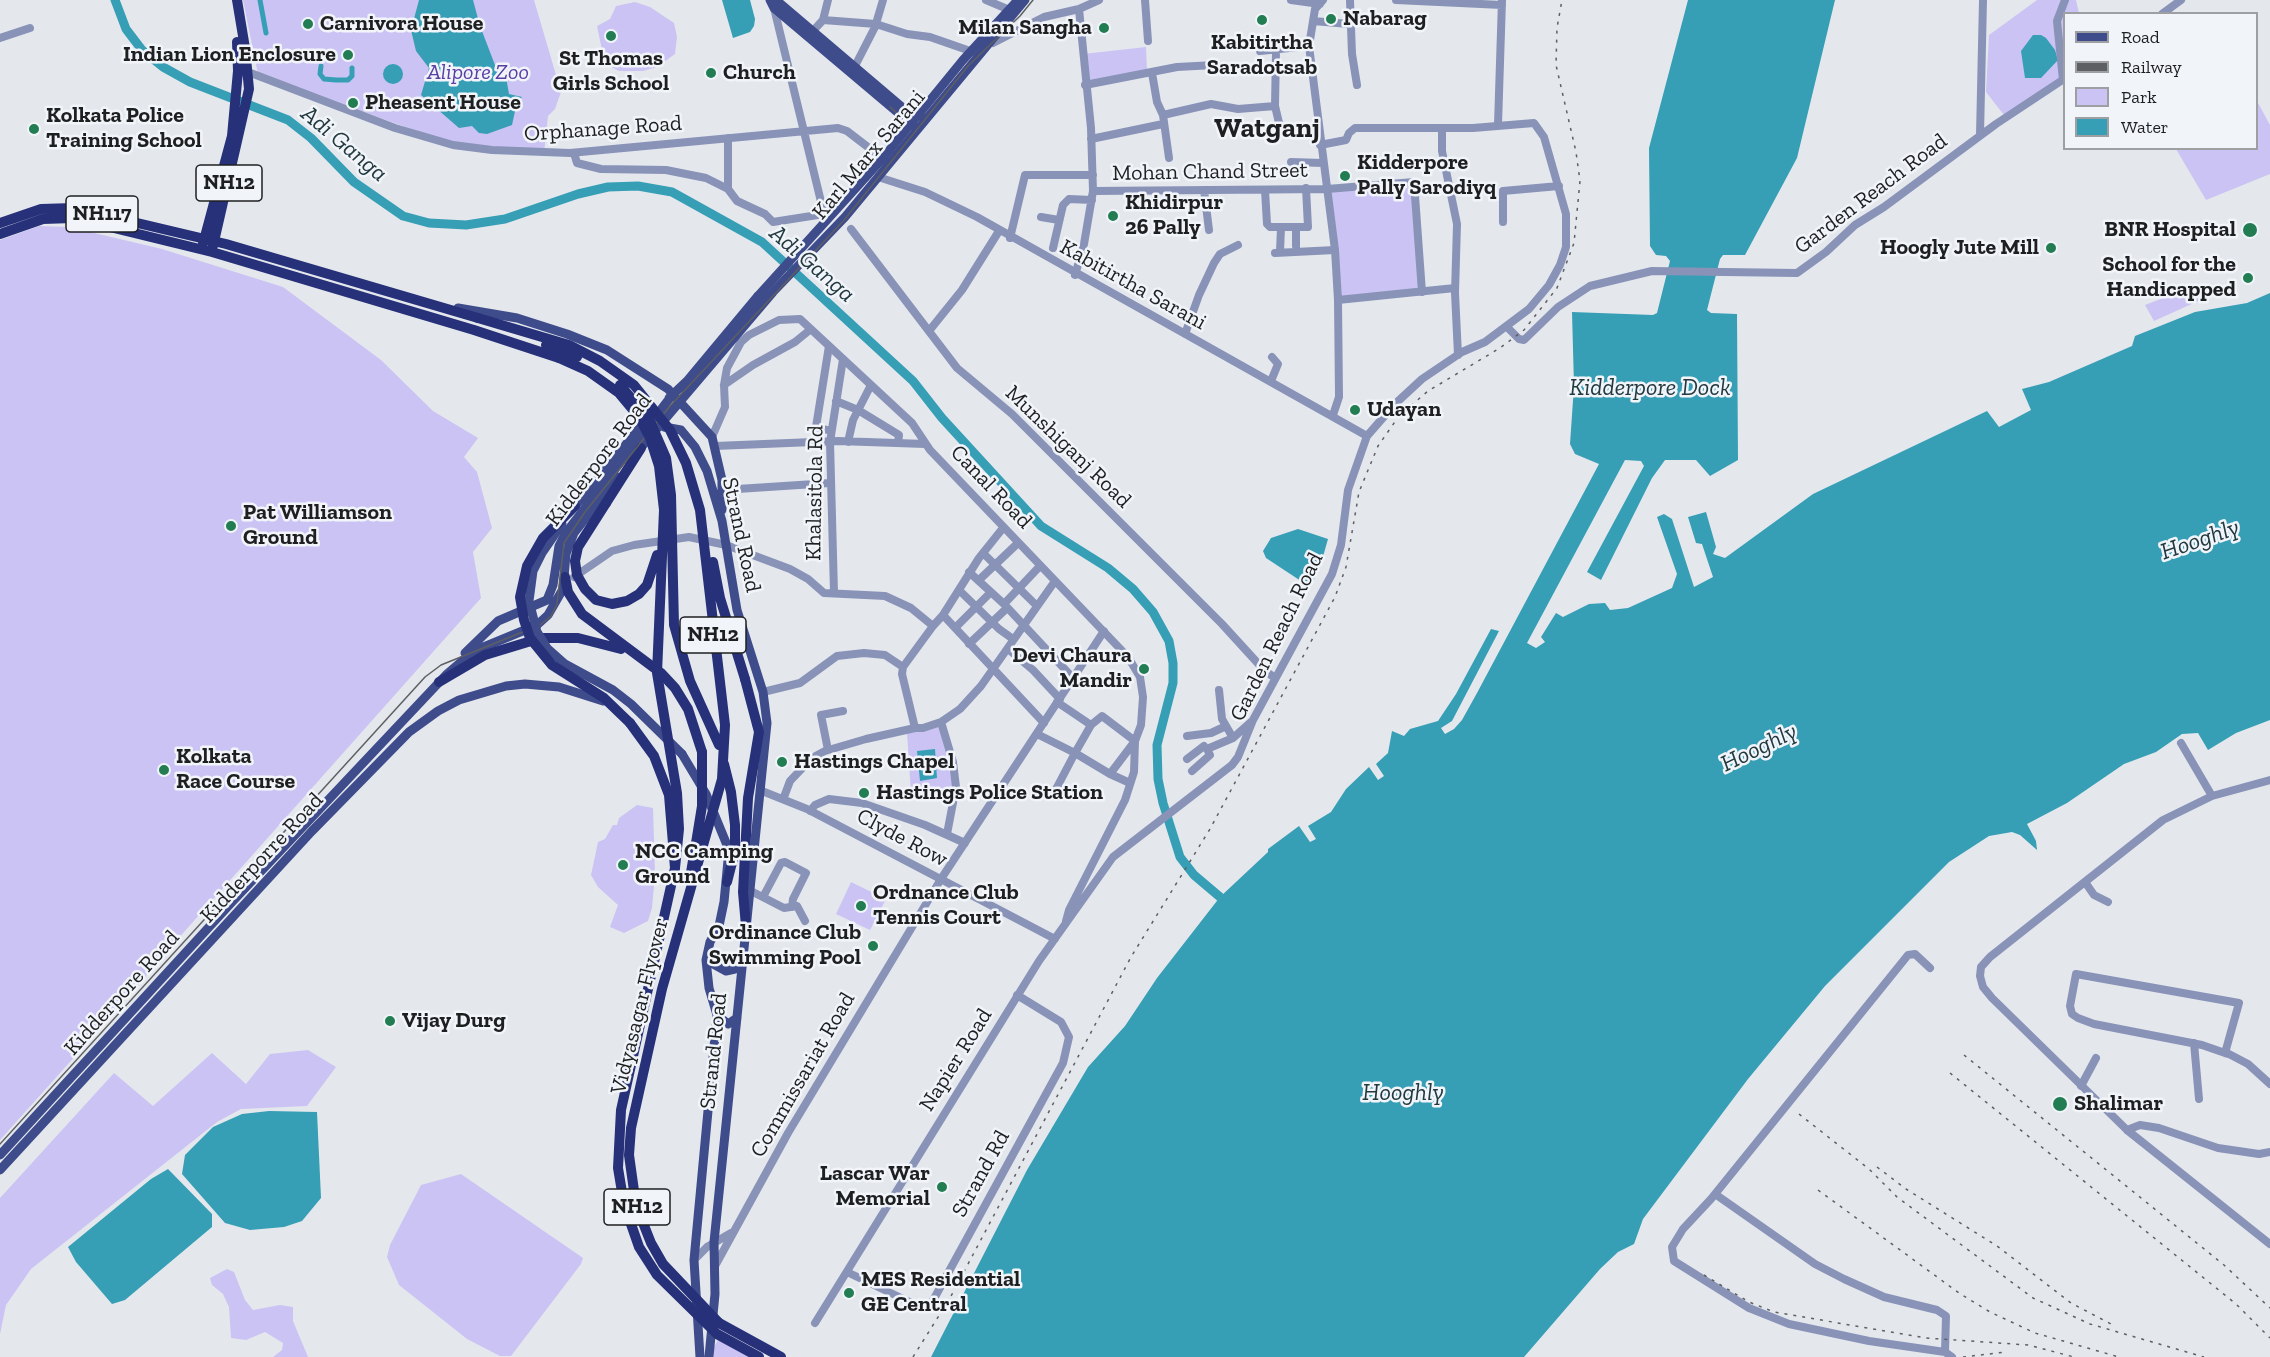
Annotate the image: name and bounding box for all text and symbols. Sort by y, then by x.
place label: Nabarag [1343,6,1427,32]
place label: Carnivora House [320,11,483,37]
marker: Nabarag [1324,12,1338,26]
legend [2063,12,2258,150]
marker: Kabitirtha Saradotsab [1255,13,1269,27]
place label: Milan Sangha [958,15,1092,41]
marker: Carnivora House [301,17,315,31]
marker: Milan Sangha [1097,21,1111,35]
text: Road [2121,26,2160,48]
marker: St Thomas Girls School [604,29,618,43]
place label: Kabitirtha Saradotsab [1207,30,1317,82]
place label: Indian Lion Enclosure [123,42,336,68]
place label: St Thomas Girls School [553,46,669,98]
marker: Indian Lion Enclosure [341,48,355,62]
text: Railway [2121,56,2182,78]
park label: Alipore Zoo [427,60,529,86]
place label: Church [723,60,796,86]
marker: Church [704,66,718,80]
street label: Karl Marx Sarani [807,85,931,225]
text: Park [2121,86,2157,108]
place label: Pheasent House [365,90,521,116]
marker: Pheasent House [346,96,360,110]
water label: Adi Ganga [295,100,393,188]
place label: Kolkata Police Training School [46,103,202,154]
street label: Orphanage Road [523,110,683,148]
district label: Watganj [1214,112,1320,146]
text: Water [2121,116,2168,138]
marker: Kolkata Police Training School [27,122,41,136]
street label: Garden Reach Road [1790,128,1952,260]
place label: Kidderpore Pally Sarodiyq [1357,150,1496,202]
street label: Mohan Chand Street [1112,157,1308,187]
road number: NH12 [196,165,262,201]
marker: Kidderpore Pally Sarodiyq [1338,169,1352,183]
place label: Khidirpur 26 Pally [1125,190,1223,242]
road number: NH117 [66,196,138,232]
marker: Khidirpur 26 Pally [1106,209,1120,223]
place label: BNR Hospital [2104,217,2236,243]
water label: Adi Ganga [763,219,861,309]
marker: BNR Hospital [2241,221,2259,239]
street label: Kabitirtha Sarani [1055,234,1211,336]
place label: Hoogly Jute Mill [1880,235,2039,261]
marker: Hoogly Jute Mill [2044,241,2058,255]
place label: School for the Handicapped [2102,252,2236,304]
marker: School for the Handicapped [2241,271,2255,285]
water label: Kidderpore Dock [1569,374,1731,402]
street label: Munshiganj Road [999,380,1137,514]
street label: Kidderpore Road [541,388,657,532]
place label: Udayan [1367,397,1441,423]
marker: Udayan [1348,403,1362,417]
street label: Khalasitola Rd [801,425,829,561]
street label: Canal Road [945,440,1037,534]
street label: Strand Road [716,475,766,595]
place label: Pat Williamson Ground [243,500,392,552]
water label: Hooghly [2157,513,2243,567]
marker: Pat Williamson Ground [224,519,238,533]
street label: Garden Reach Road [1225,548,1329,726]
road number: NH12 [680,617,746,653]
place label: Devi Chaura Mandir [1012,643,1132,694]
marker: Devi Chaura Mandir [1137,662,1151,676]
water label: Hooghly [1716,717,1802,779]
place label: Kolkata Race Course [176,744,295,796]
place label: Hastings Chapel [794,749,954,775]
marker: Hastings Chapel [775,755,789,769]
marker: Kolkata Race Course [157,763,171,777]
place label: Hastings Police Station [876,780,1103,806]
marker: Hastings Police Station [857,786,871,800]
street label: Kidderporre Road [195,787,329,929]
street label: Clyde Row [852,803,952,873]
place label: NCC Camping Ground [635,839,773,890]
marker: NCC Camping Ground [616,858,630,872]
place label: Ordnance Club Tennis Court [873,880,1019,932]
marker: Ordnance Club Tennis Court [854,899,868,913]
street label: Vidyasagar Flyover [605,915,675,1097]
place label: Ordinance Club Swimming Pool [709,920,861,972]
street label: Kidderpore Road [59,925,185,1061]
marker: Ordinance Club Swimming Pool [866,939,880,953]
street label: Commissariat Road [745,988,861,1162]
street label: Strand Road [695,992,733,1110]
street label: Napier Road [914,1004,998,1116]
place label: Vijay Durg [402,1008,506,1034]
marker: Vijay Durg [383,1014,397,1028]
water label: Hooghly [1362,1079,1444,1107]
place label: Shalimar [2074,1091,2163,1117]
marker: Shalimar [2051,1095,2069,1113]
street label: Strand Rd [946,1126,1016,1222]
place label: Lascar War Memorial [820,1161,930,1212]
marker: Lascar War Memorial [935,1180,949,1194]
road number: NH12 [604,1189,670,1225]
place label: MES Residential GE Central [861,1267,1020,1318]
marker: MES Residential GE Central [842,1286,856,1300]

